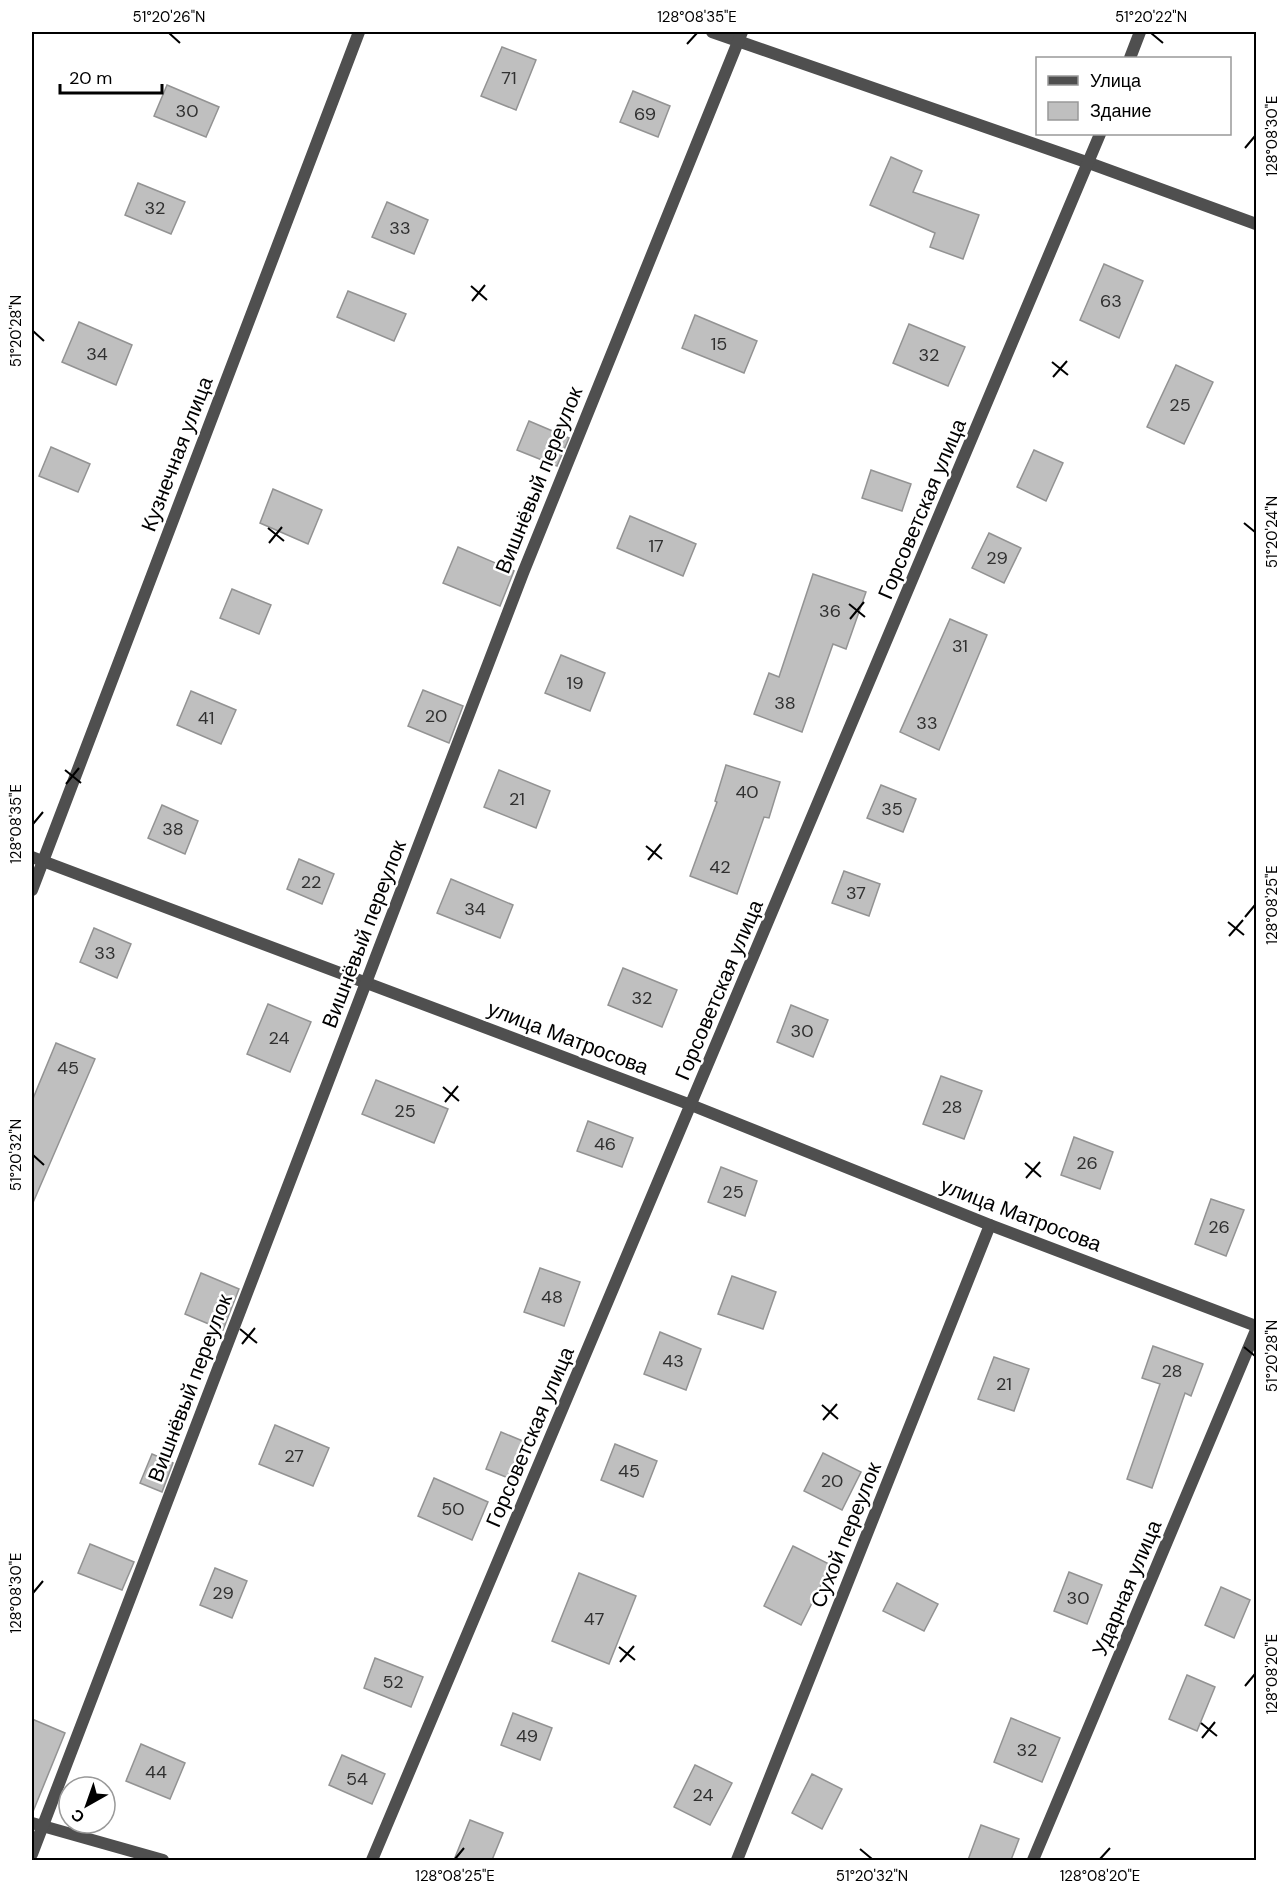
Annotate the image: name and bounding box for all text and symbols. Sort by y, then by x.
text: 51°20'26"N [133,7,205,27]
text: 128°08'35"E [657,7,737,27]
text: 51°20'22"N [1115,7,1187,27]
scale bar [60,57,162,95]
legend [1036,57,1231,135]
text: 20 m [69,66,112,90]
house number: 71 [501,66,517,90]
text: Улица [1090,69,1142,93]
text: 128°08'30"E [1262,95,1282,177]
house number: 30 [176,99,198,123]
text: Здание [1090,99,1151,123]
house number: 69 [634,102,656,126]
house number: 32 [144,196,166,220]
house number: 33 [389,216,411,240]
house number: 63 [1100,289,1122,313]
text: 51°20'28"N [6,295,26,367]
house number: 15 [711,332,727,356]
house number: 34 [86,342,108,366]
house number: 32 [918,343,940,367]
street label: Кузнечная улица [135,372,220,536]
street label: Вишнёвый переулок [489,382,590,577]
house number: 25 [1169,393,1191,417]
street label: Горсоветская улица [871,414,973,604]
text: 51°20'24"N [1262,496,1282,568]
house number: 17 [648,534,664,558]
house number: 29 [986,546,1008,570]
house number: 36 [819,599,841,623]
house number: 31 [952,634,968,658]
house number: 19 [567,671,583,695]
house number: 38 [774,691,796,715]
house number: 20 [425,704,447,728]
house number: 41 [198,706,214,730]
house number: 33 [916,711,938,735]
house number: 40 [735,780,759,804]
text: 128°08'35"E [6,784,26,864]
house number: 21 [509,787,525,811]
house number: 35 [881,797,903,821]
house number: 38 [162,817,184,841]
street label: Вишнёвый переулок [315,835,413,1032]
house number: 42 [709,855,731,879]
text: 128°08'25"E [1262,865,1282,945]
house number: 22 [301,870,321,894]
house number: 37 [846,881,866,905]
street label: Горсоветская улица [668,895,770,1085]
house number: 34 [464,897,486,921]
house number: 33 [94,941,116,965]
house number: 32 [631,986,653,1010]
street label: улица Матросова [484,994,653,1082]
house number: 30 [791,1019,813,1043]
house number: 24 [269,1026,290,1050]
house number: 45 [57,1056,79,1080]
house number: 28 [941,1095,963,1119]
house number: 25 [394,1099,416,1123]
text: 51°20'32"N [6,1119,26,1191]
house number: 46 [594,1132,616,1156]
house number: 26 [1076,1151,1098,1175]
street label: улица Матросова [937,1171,1106,1259]
house number: 25 [722,1180,744,1204]
house number: 26 [1208,1215,1230,1239]
house number: 48 [541,1285,563,1309]
street label: Вишнёвый переулок [141,1289,239,1486]
text: 51°20'28"N [1262,1320,1282,1392]
street label: Горсоветская улица [479,1342,581,1532]
house number: 43 [662,1349,684,1373]
house number: 28 [1161,1359,1183,1383]
house number: 21 [996,1372,1012,1396]
house number: 27 [284,1444,304,1468]
street label: Сухой переулок [804,1457,888,1612]
house number: 45 [618,1459,640,1483]
house number: 20 [821,1469,843,1493]
house number: 50 [441,1497,465,1521]
street label: Ударная улица [1086,1515,1168,1660]
text: 128°08'30"E [6,1552,26,1634]
house number: 29 [212,1581,234,1605]
house number: 30 [1067,1586,1089,1610]
house number: 47 [584,1607,604,1631]
text: 128°08'20"E [1262,1634,1282,1714]
house number: 52 [382,1670,404,1694]
house number: 49 [516,1724,538,1748]
house number: 32 [1016,1738,1038,1762]
house number: 44 [145,1760,167,1784]
house number: 54 [346,1767,368,1791]
north arrow [57,1775,117,1835]
house number: 24 [693,1783,714,1807]
text: С [66,1804,89,1828]
text: 128°08'25"E [415,1866,495,1886]
text: 51°20'32"N [836,1866,908,1886]
text: 128°08'20"E [1060,1866,1140,1886]

